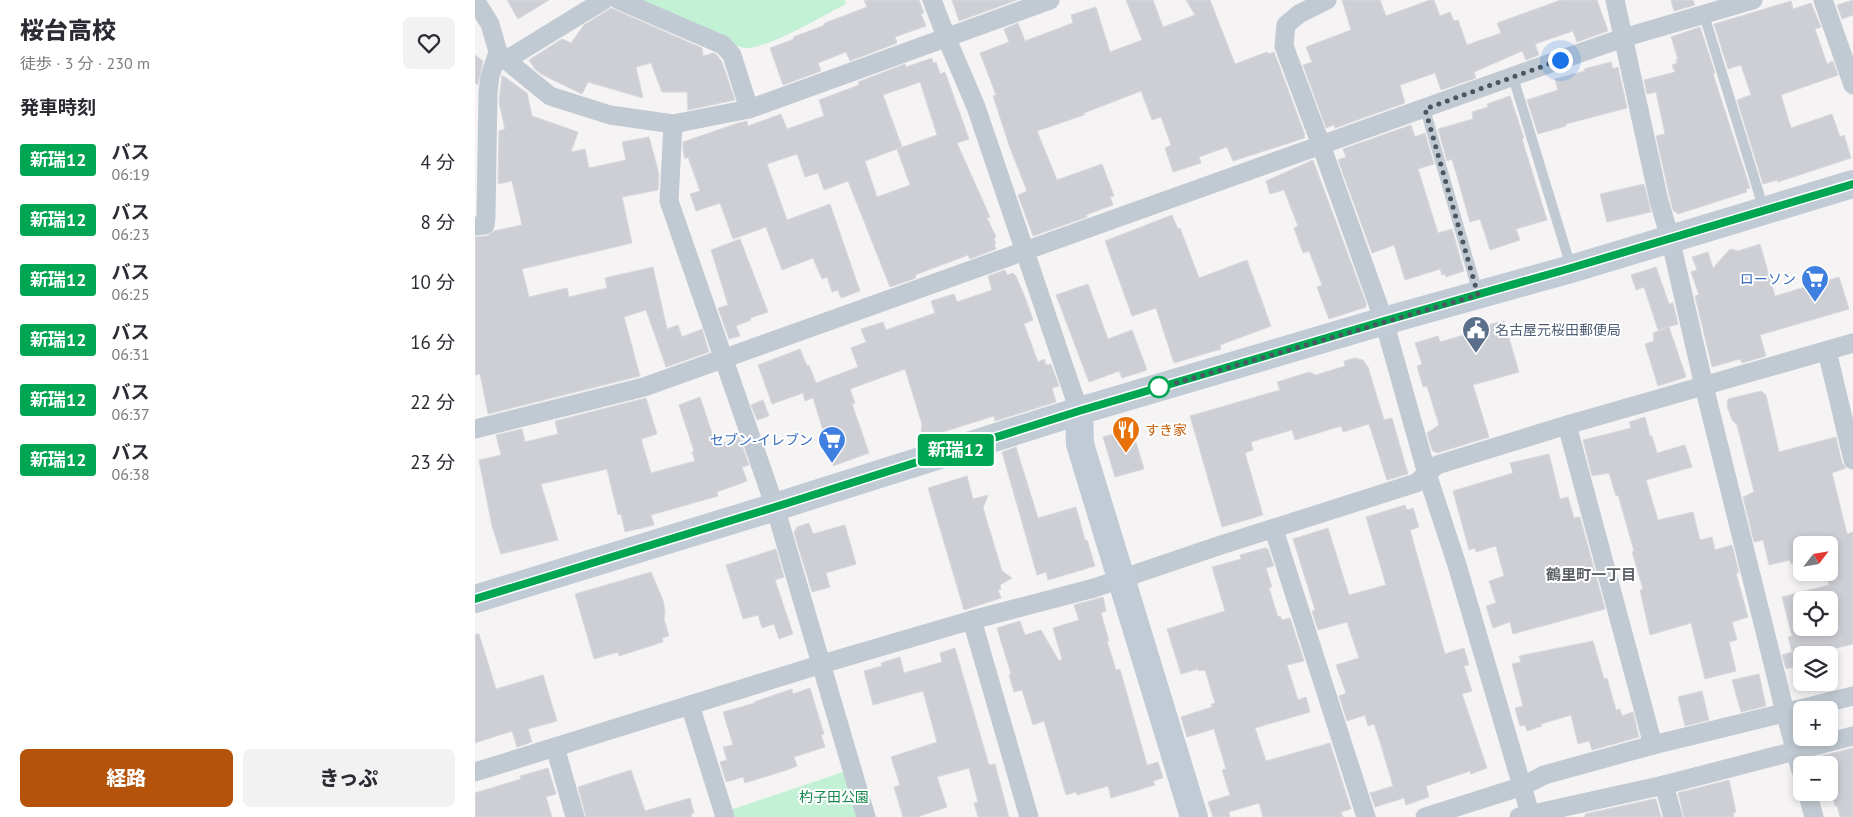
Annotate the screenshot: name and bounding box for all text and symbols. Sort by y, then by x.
text: 桜台高校 [20,15,116,46]
button: heart [403,17,455,69]
your location [1548,48,1573,73]
text: 徒歩 · 3 分 · 230 m [20,53,150,73]
text: 発車時刻 [20,95,96,119]
text: バス [111,140,149,164]
text: 新瑞12 [30,148,86,171]
text: 4 分 [421,150,455,174]
text: 06:19 [111,164,150,184]
text: バス [111,200,149,224]
text: 新瑞12 [30,208,86,231]
text: 8 分 [421,210,455,234]
text: 06:23 [111,224,150,244]
text: バス [111,260,149,284]
supermarket icon: ローソン [1800,264,1830,303]
text: 新瑞12 [30,268,86,291]
text: 10 分 [410,270,455,294]
place label: ローソン [1740,270,1796,288]
text: 06:25 [111,284,150,304]
public building icon: 名古屋元桜田郵便局 [1461,315,1491,354]
text: バス [111,320,149,344]
place label: 名古屋元桜田郵便局 [1495,321,1621,339]
text: 新瑞12 [30,328,86,351]
text: 16 分 [410,330,455,354]
text: 06:31 [111,344,150,364]
unlabelled marker [1148,376,1170,398]
text: バス [111,380,149,404]
text: 新瑞12 [30,388,86,411]
text: 22 分 [410,390,455,414]
text: 06:37 [111,404,150,424]
restaurant icon: すき家 [1111,415,1141,454]
place label: すき家 [1145,421,1187,439]
supermarket icon: セブン-イレブン [817,425,847,464]
place label: セブン-イレブン [710,431,813,449]
line badge: 新瑞12 [921,434,991,466]
text: 新瑞12 [928,438,984,461]
text: バス [111,440,149,464]
text: 新瑞12 [30,448,86,471]
text: 23 分 [410,450,455,474]
text: 06:38 [111,464,150,484]
north arrow [1793,536,1837,581]
map controls [1793,536,1838,801]
district label: 鶴里町一丁目 [1546,565,1636,584]
button: locate [1793,591,1838,636]
button: layers [1793,646,1838,691]
button: + [1793,701,1838,746]
button: 経路 [20,749,233,807]
button: きっぷ [243,749,455,807]
button: − [1793,756,1838,801]
park label: 杓子田公園 [799,788,869,806]

